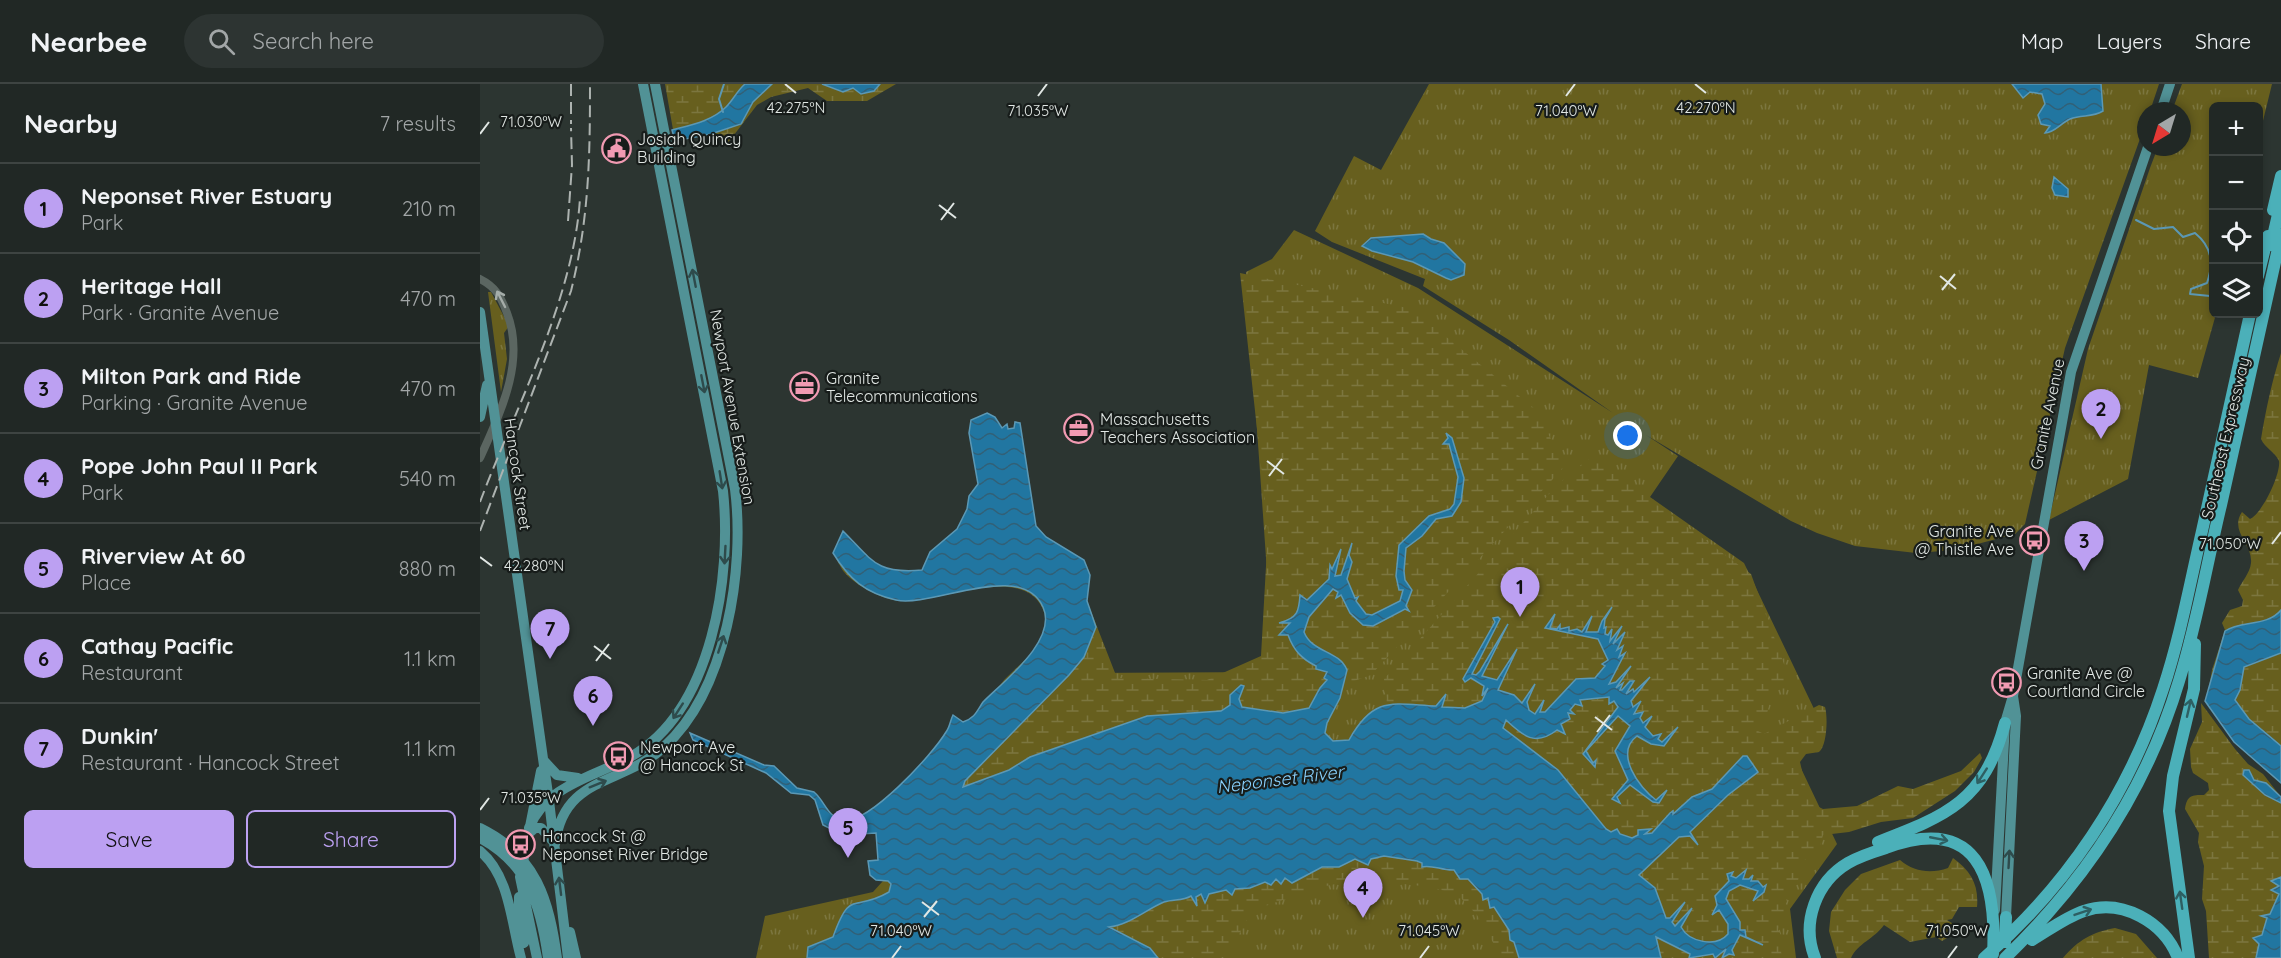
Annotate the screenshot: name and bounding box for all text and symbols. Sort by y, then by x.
search box [184,14,604,68]
text: Nearbee [30,24,148,59]
icon: search [205,25,238,58]
text: Search here [253,27,374,55]
text: Map [2021,28,2064,54]
text: Layers [2097,28,2162,54]
text: Share [2195,28,2251,54]
text: 42.275°N [767,98,825,117]
text: 42.270°N [1676,98,1736,117]
text: 71.035°W [1007,101,1069,120]
text: 71.040°W [1535,101,1597,120]
north arrow [2137,102,2191,156]
map controls [2209,102,2263,318]
button: + [2209,102,2263,156]
text: Nearby [24,107,118,140]
text: 7 results [380,111,456,136]
text: 71.030°W [500,112,562,131]
place label: Josiah Quincy Building [637,129,741,167]
public building icon: Josiah Quincy Building [600,132,632,164]
button: − [2209,156,2263,210]
text: Neponset River Estuary [81,182,332,210]
text: 1 [40,196,47,221]
text: 210 m [402,196,456,221]
text: Park [81,210,123,235]
button: locate [2209,210,2263,264]
button: layers [2209,264,2263,318]
one-way arrow [688,269,699,289]
text: Heritage Hall [81,272,222,300]
text: 2 [38,286,49,311]
text: 470 m [400,286,456,311]
one-way arrow [495,291,507,308]
text: Park · Granite Avenue [81,300,279,325]
street label: Newport Avenue Extension [706,308,760,506]
street label: Southeast Expressway [2197,355,2253,521]
street label: Granite Avenue [2025,357,2069,471]
text: Milton Park and Ride [81,362,301,390]
place label: Granite Telecommunications [826,368,978,406]
office icon: Granite Telecommunications [789,371,821,403]
one-way arrow [698,373,709,393]
text: 3 [38,376,49,401]
text: 470 m [400,376,456,401]
text: Parking · Granite Avenue [81,390,308,415]
pin: 2 [2082,390,2120,439]
place label: Massachusetts Teachers Association [1100,409,1255,447]
office icon: Massachusetts Teachers Association [1063,412,1095,444]
street label: Hancock Street [500,416,536,532]
your location [1613,421,1642,450]
text: Pope John Paul II Park [81,452,318,480]
text: 4 [38,466,49,491]
text: 540 m [399,466,456,491]
one-way arrow [716,470,727,489]
text: Park [81,480,123,505]
place label: Granite Ave @ Thistle Ave [1915,521,2014,559]
pin: 3 [2064,522,2104,571]
bus stop icon: Granite Ave @ Thistle Ave [2019,524,2051,556]
text: 71.050°W [2199,534,2262,553]
text: Riverview At 60 [81,542,246,570]
one-way arrow [720,544,731,564]
text: 5 [38,556,49,581]
text: 880 m [399,556,456,581]
text: 42.280°N [504,556,564,575]
pin: 1 [1500,568,1540,617]
text: Place [81,570,131,595]
pin: 7 [530,610,570,659]
text: Cathay Pacific [81,632,233,660]
one-way arrow [716,635,727,654]
text: 6 [38,646,49,671]
text: 1.1 km [404,646,456,671]
text: Restaurant [81,660,183,685]
place label: Granite Ave @ Courtland Circle [2027,663,2145,701]
bus stop icon: Granite Ave @ Courtland Circle [1990,666,2022,698]
pin: 6 [574,676,612,726]
one-way arrow [2184,699,2196,718]
one-way arrow [671,702,683,719]
text: Dunkin' [81,722,158,750]
text: 7 [38,736,49,761]
text: 1.1 km [404,736,456,761]
place label: Newport Ave @ Hancock St [640,737,744,775]
bus stop icon: Newport Ave @ Hancock St [603,740,635,772]
text: Restaurant · Hancock Street [81,750,340,775]
water label: Neponset River [1215,760,1347,798]
one-way arrow [1976,767,1988,784]
one-way arrow [589,778,607,789]
text: 71.035°W [500,788,562,807]
pin: 5 [828,808,868,858]
button: Save [24,810,234,868]
button: Share [246,810,456,868]
place label: Hancock St @ Neponset River Bridge [542,826,708,864]
bus stop icon: Hancock St @ Neponset River Bridge [505,829,537,861]
one-way arrow [1929,834,1948,845]
one-way arrow [2004,849,2015,869]
pin: 4 [1344,868,1382,918]
one-way arrow [554,877,565,897]
one-way arrow [2175,891,2186,910]
one-way arrow [2073,906,2092,917]
text: 71.040°W [870,921,932,940]
text: 71.045°W [1398,921,1460,940]
text: 71.050°W [1926,921,1989,940]

